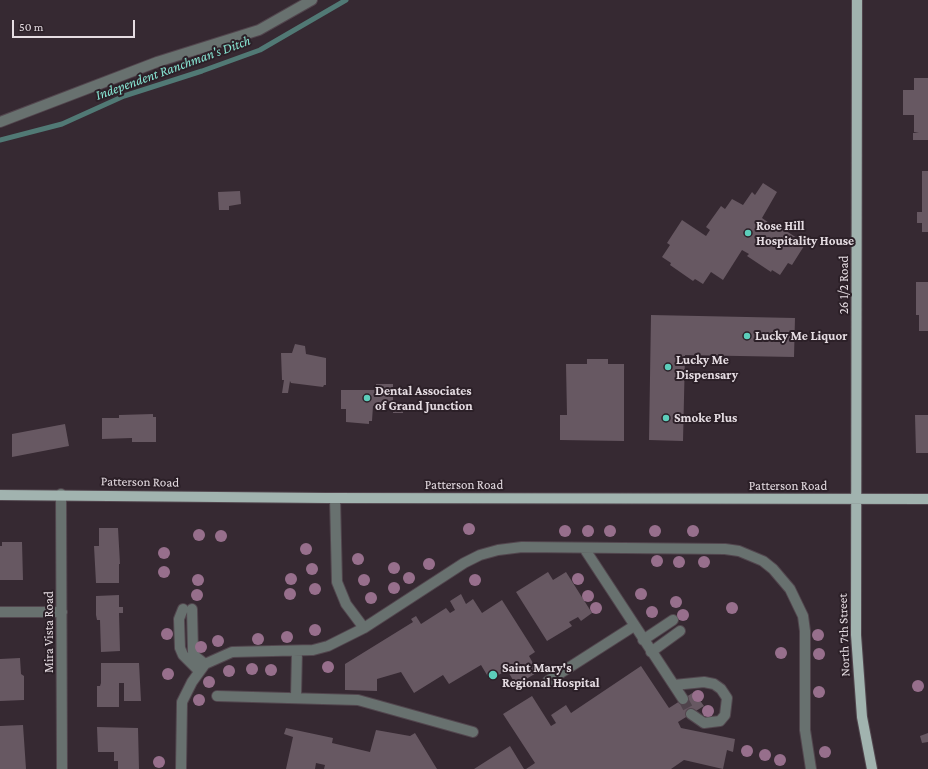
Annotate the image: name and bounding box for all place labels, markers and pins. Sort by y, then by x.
place label: Rose Hill Hospitality House [756,218,854,249]
marker: Rose Hill Hospitality House [743,228,753,238]
place label: Lucky Me Liquor [755,328,847,344]
marker: Lucky Me Liquor [742,331,752,341]
place label: Lucky Me Dispensary [676,352,738,383]
marker: Lucky Me Dispensary [663,362,673,372]
place label: Dental Associates of Grand Junction [375,383,473,414]
marker: Dental Associates of Grand Junction [362,393,372,403]
place label: Smoke Plus [674,410,737,426]
marker: Smoke Plus [661,413,671,423]
place label: Saint Mary's Regional Hospital [502,660,600,691]
marker: Saint Mary's Regional Hospital [487,669,499,681]

